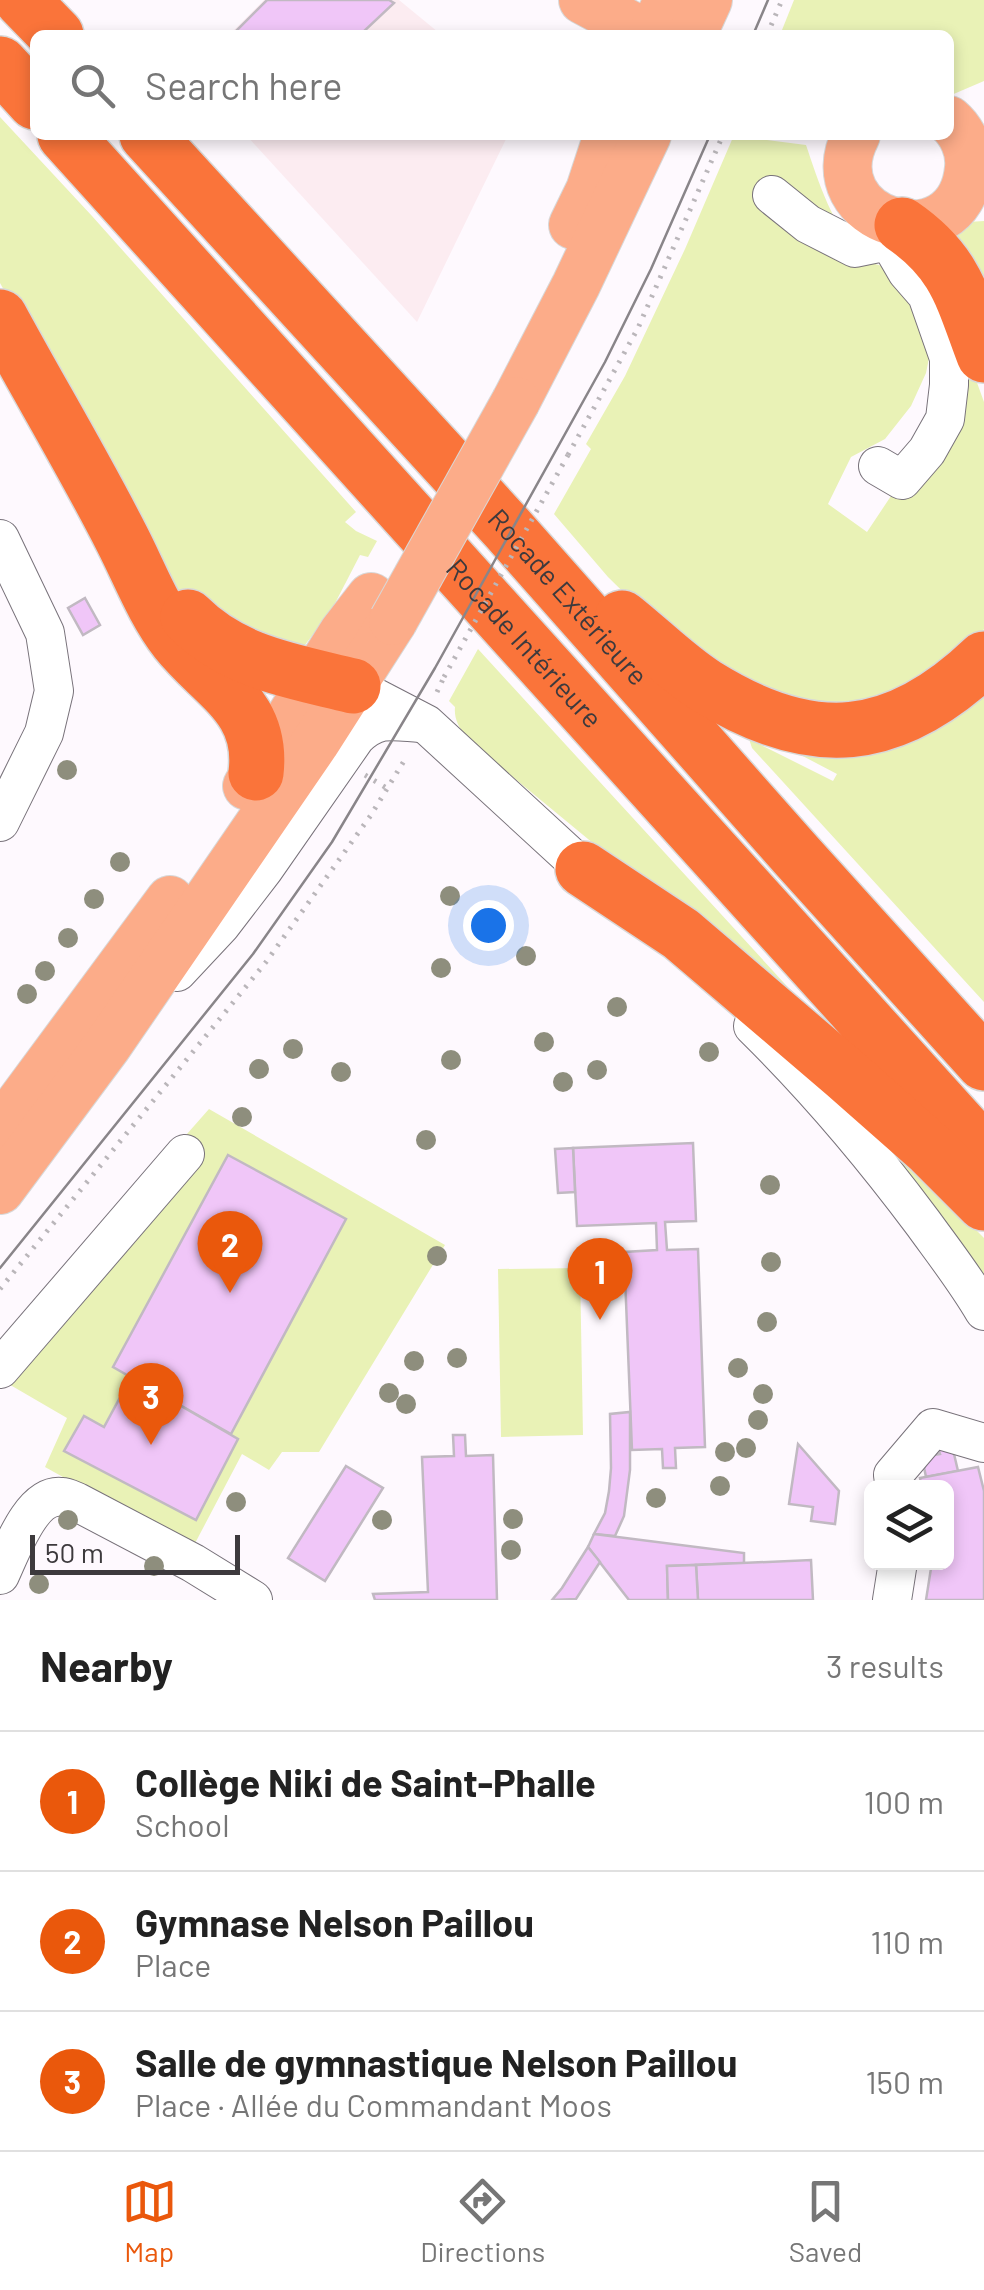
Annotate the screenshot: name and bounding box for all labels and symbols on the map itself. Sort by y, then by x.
street label: Rocade Extérieure [482,501,656,692]
street label: Rocade Intérieure [440,551,610,734]
your location [463,900,514,951]
pin: 2 [198,1210,262,1293]
pin: 1 [568,1238,632,1320]
pin: 3 [118,1362,184,1445]
scale bar [30,1530,240,1574]

